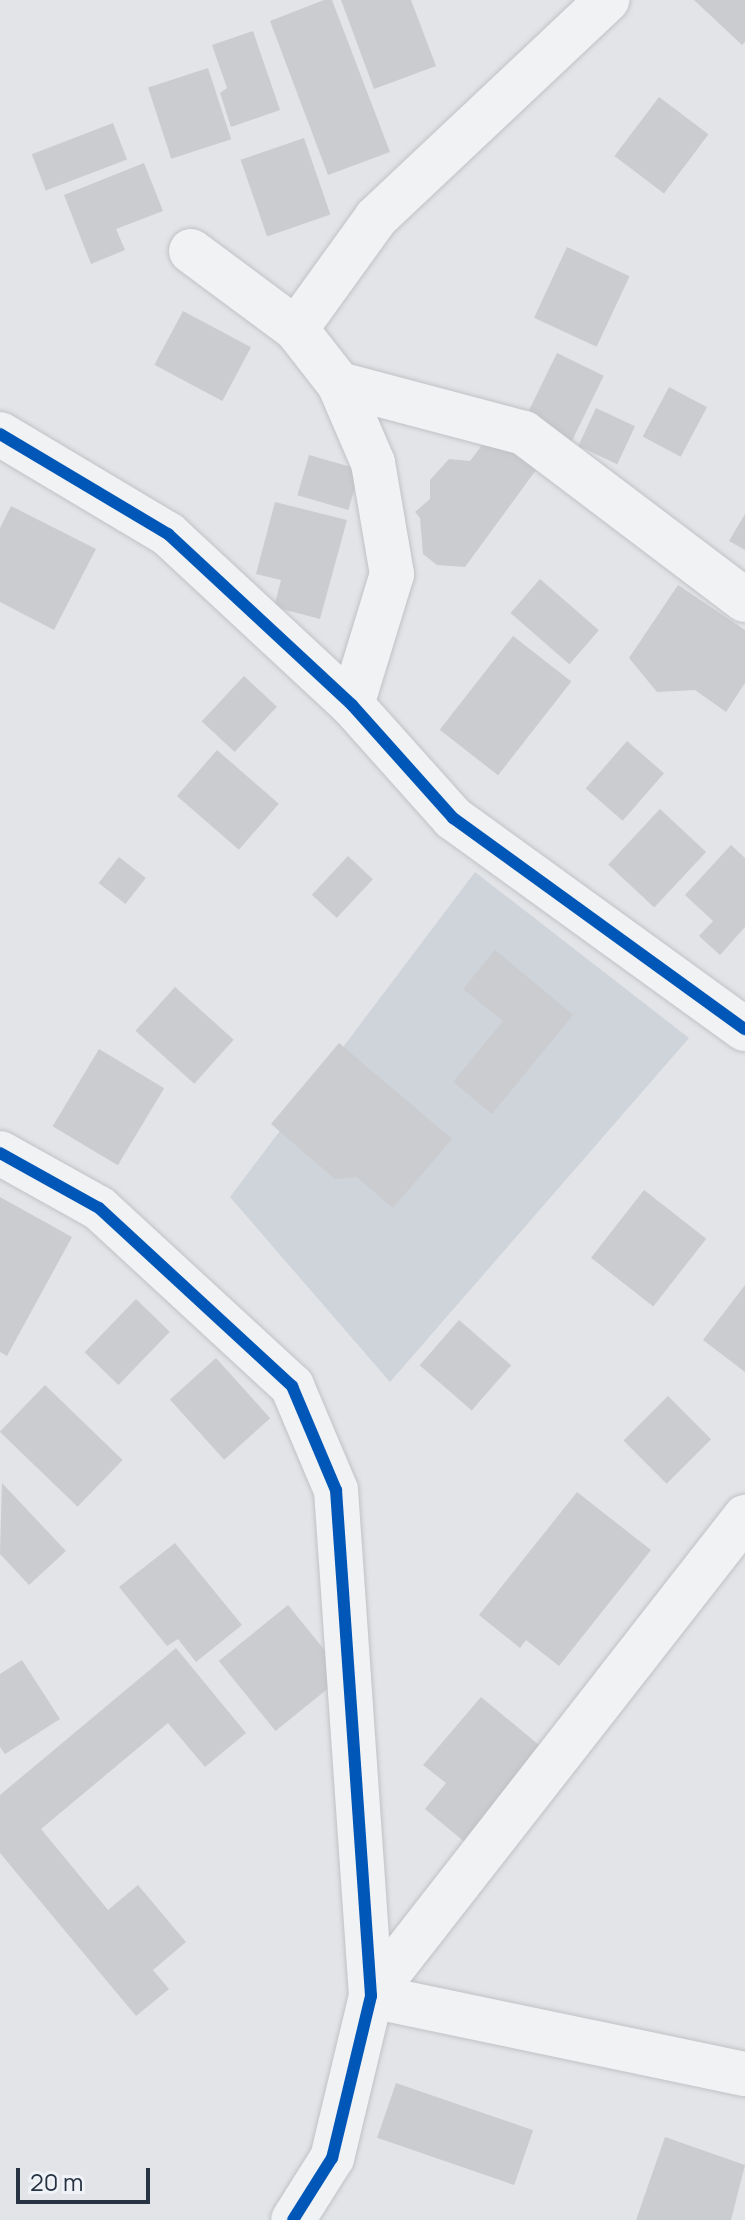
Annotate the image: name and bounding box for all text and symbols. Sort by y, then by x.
scale bar [20,2152,154,2202]
text: 20 m [30,2165,83,2198]

